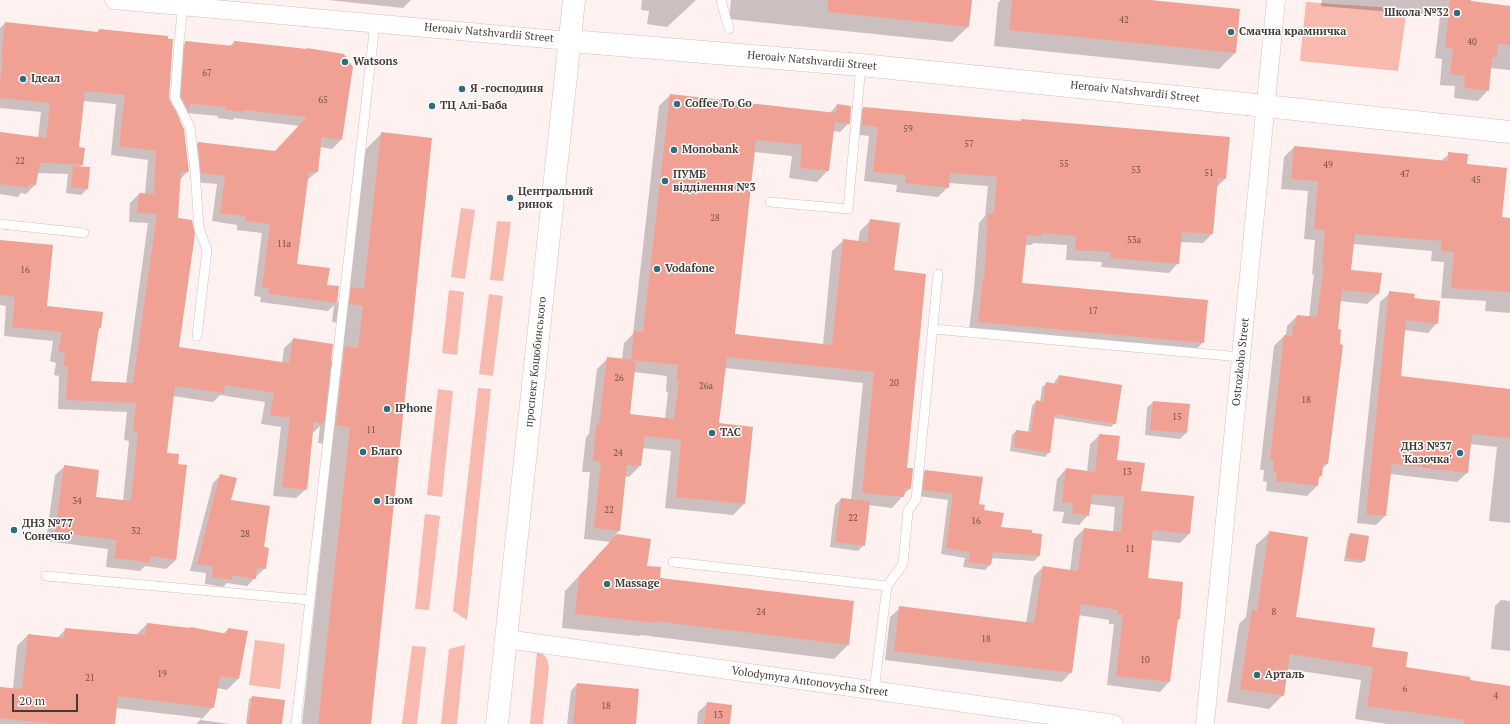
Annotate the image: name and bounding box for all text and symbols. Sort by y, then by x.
place label: Школа №32 [1384,6,1449,20]
marker: Школа №32 [1452,8,1462,18]
house number: 42 [1119,15,1129,25]
street label: Heroaiv Natshvardii Street [424,21,554,45]
place label: Смачна крамничка [1239,25,1346,39]
marker: Смачна крамничка [1226,27,1236,37]
house number: 40 [1467,37,1477,47]
street label: Heroaiv Natshvardii Street [747,49,877,73]
place label: Watsons [353,55,398,69]
marker: Watsons [340,57,350,67]
house number: 67 [202,68,212,78]
place label: Ідеал [31,72,60,86]
marker: Ідеал [18,74,28,84]
street label: Heroaiv Natshvardii Street [1070,79,1200,105]
place label: Я -господиня [470,82,543,96]
marker: Я -господиня [457,84,467,94]
house number: 65 [318,95,328,105]
place label: Coffee To Go [685,97,752,111]
place label: ТЦ Алі-Баба [440,99,507,113]
marker: Coffee To Go [672,99,682,109]
marker: ТЦ Алі-Баба [427,101,437,111]
house number: 59 [903,124,913,134]
house number: 57 [964,139,974,149]
place label: Monobank [682,143,738,157]
marker: Monobank [669,145,679,155]
house number: 22 [15,156,25,166]
house number: 55 [1059,159,1069,169]
house number: 49 [1323,160,1333,170]
house number: 53 [1131,165,1141,175]
place label: ПУМБ відділення №3 [673,168,756,194]
house number: 51 [1204,168,1214,178]
house number: 47 [1400,169,1410,179]
house number: 45 [1471,175,1481,185]
marker: ПУМБ відділення №3 [660,176,670,186]
place label: Центральний ринок [518,185,593,211]
marker: Центральний ринок [505,193,515,203]
house number: 28 [710,213,720,223]
house number: 53а [1127,235,1141,245]
house number: 11а [277,239,291,249]
place label: Vodafone [665,262,715,276]
marker: Vodafone [652,264,662,274]
house number: 16 [20,265,30,275]
street label: проспект Коцюбинського [523,296,549,428]
house number: 17 [1088,306,1098,316]
street label: Ostrozkoho Street [1230,317,1252,407]
house number: 26 [614,373,624,383]
house number: 20 [889,378,899,388]
house number: 26а [699,381,713,391]
house number: 18 [1301,395,1311,405]
place label: IPhone [395,402,433,416]
marker: IPhone [382,404,392,414]
house number: 15 [1172,412,1182,422]
house number: 11 [366,425,376,435]
place label: ТАС [720,426,741,440]
marker: ТАС [707,428,717,438]
place label: ДНЗ №37 'Казочка' [1401,440,1452,466]
place label: Благо [371,445,402,459]
marker: Благо [358,447,368,457]
house number: 24 [613,448,623,458]
marker: ДНЗ №37 'Казочка' [1455,448,1465,458]
house number: 13 [1122,467,1132,477]
place label: Ізюм [385,494,413,508]
house number: 34 [72,496,82,506]
marker: Ізюм [372,496,382,506]
house number: 22 [604,505,614,515]
house number: 22 [848,513,858,523]
house number: 16 [971,516,981,526]
place label: ДНЗ №77 'Сонечко' [22,517,73,543]
marker: ДНЗ №77 'Сонечко' [9,525,19,535]
house number: 32 [131,526,141,536]
house number: 28 [240,529,250,539]
house number: 11 [1125,544,1135,554]
place label: Massage [615,577,660,591]
marker: Massage [602,579,612,589]
house number: 24 [756,607,766,617]
house number: 8 [1272,607,1276,617]
house number: 18 [981,634,991,644]
house number: 10 [1140,655,1150,665]
street label: Volodymyra Antonovycha Street [731,664,889,700]
place label: Арталь [1265,668,1304,682]
house number: 19 [157,669,167,679]
marker: Арталь [1252,670,1262,680]
house number: 21 [85,673,95,683]
house number: 6 [1403,684,1407,694]
scale bar [14,686,80,712]
house number: 4 [1494,691,1498,701]
text: 20 m [19,693,45,708]
house number: 18 [601,701,611,711]
house number: 13 [713,710,723,720]

